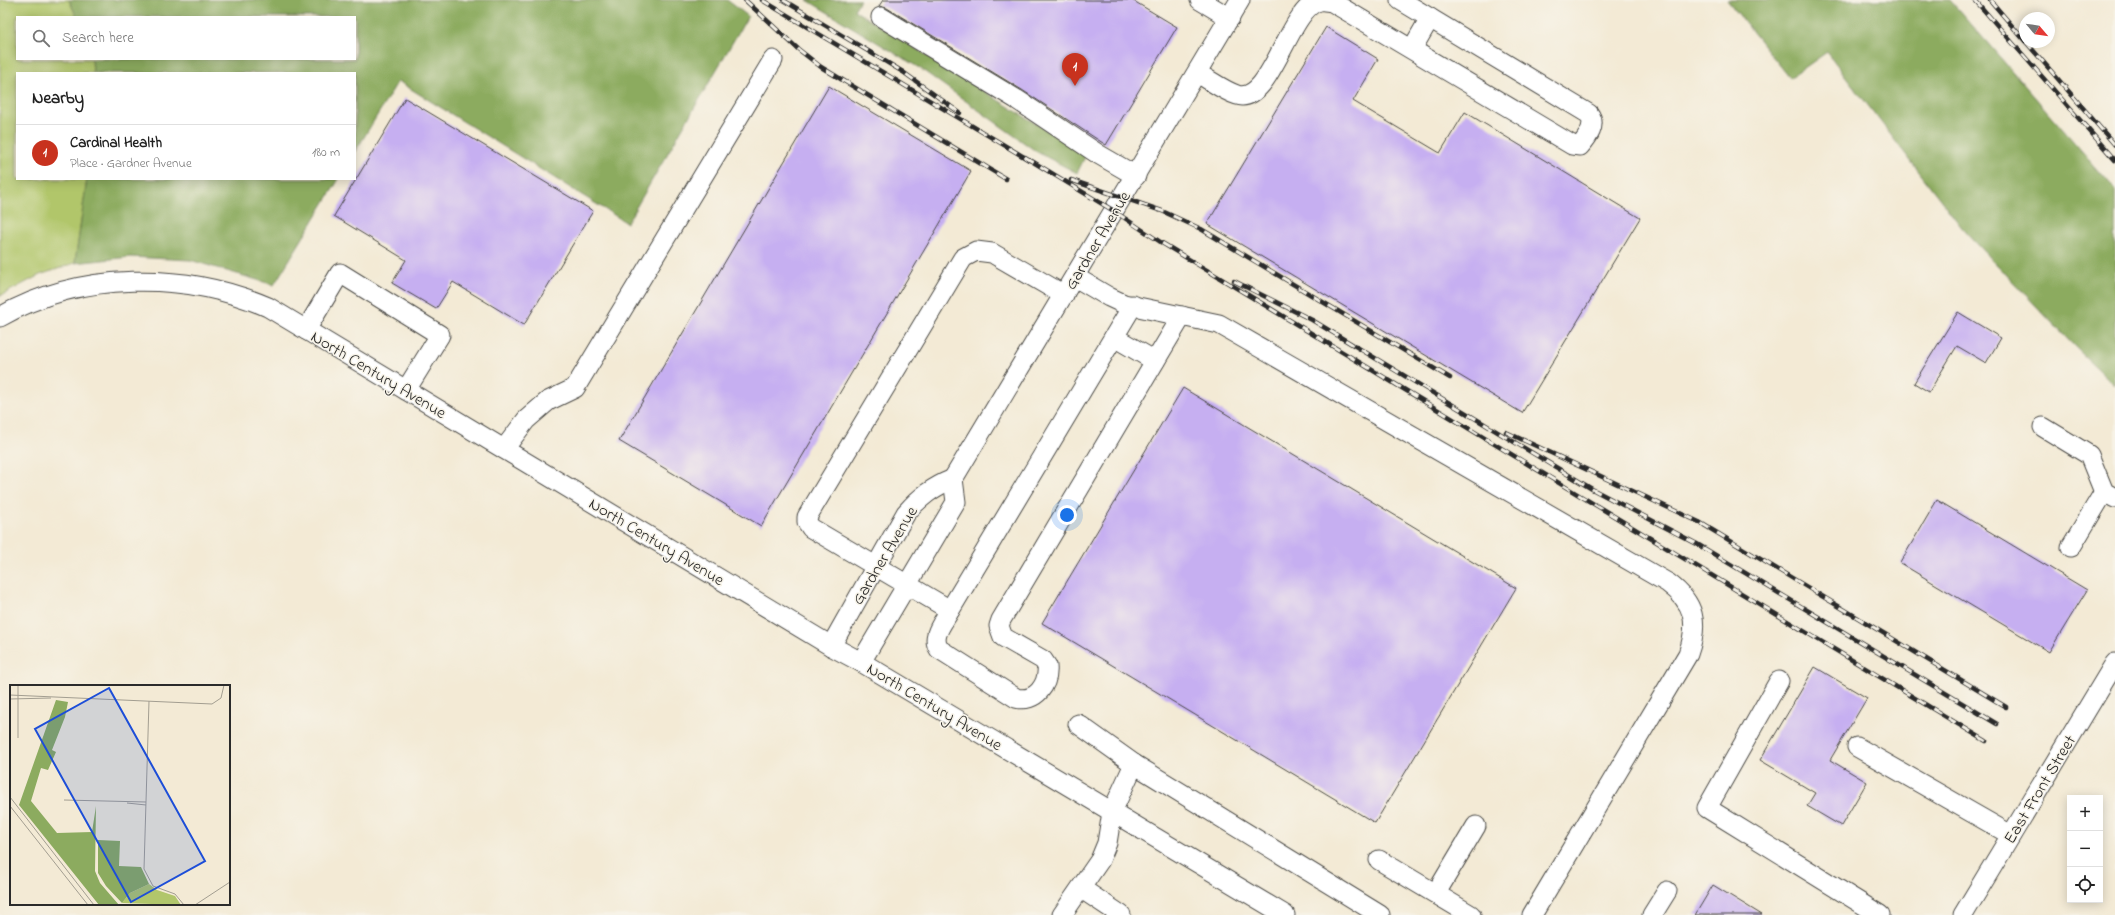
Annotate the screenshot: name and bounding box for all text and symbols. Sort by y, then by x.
north arrow [2019,12,2055,48]
search box [16,16,356,60]
icon: search [30,27,52,49]
text: Search here [62,27,134,49]
pin: 1 [1062,53,1088,86]
text: Nearby [32,86,84,111]
text: Cardinal Health [70,132,162,154]
text: 1 [43,143,47,162]
text: 180 m [312,143,340,162]
text: Place · Gardner Avenue [70,154,192,173]
street label: Gardner Avenue [1059,186,1138,295]
street label: North Century Avenue [305,325,451,427]
street label: North Century Avenue [583,492,729,594]
street label: Gardner Avenue [846,501,925,610]
your location [1057,505,1077,525]
street label: North Century Avenue [861,657,1007,759]
inset map [10,685,230,905]
street label: East Front Street [1998,730,2083,849]
map controls [2067,795,2103,903]
button: + [2067,795,2103,831]
button: − [2067,831,2103,867]
button: locate [2067,867,2103,903]

